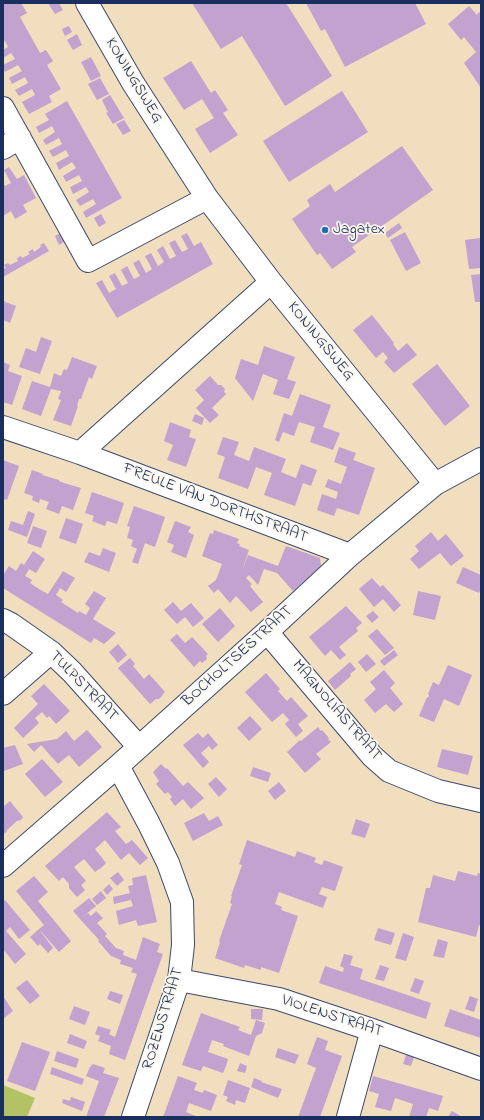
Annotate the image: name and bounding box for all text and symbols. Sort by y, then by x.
street label: KONINGSWEG [100,35,166,127]
place label: Jagatex [333,220,385,240]
marker: Jagatex [320,225,330,235]
street label: KONINGSWEG [282,299,358,385]
street label: FREULE VAN DORTHSTRAAT [120,460,310,548]
street label: BOCHOLTSESTRAAT [179,602,297,712]
street label: TULPSTRAAT [45,648,121,726]
street label: MAGNOLIASTRAAT [287,657,385,765]
street label: ROZENSTRAAT [139,966,189,1072]
street label: VIOLENSTRAAT [279,992,385,1042]

